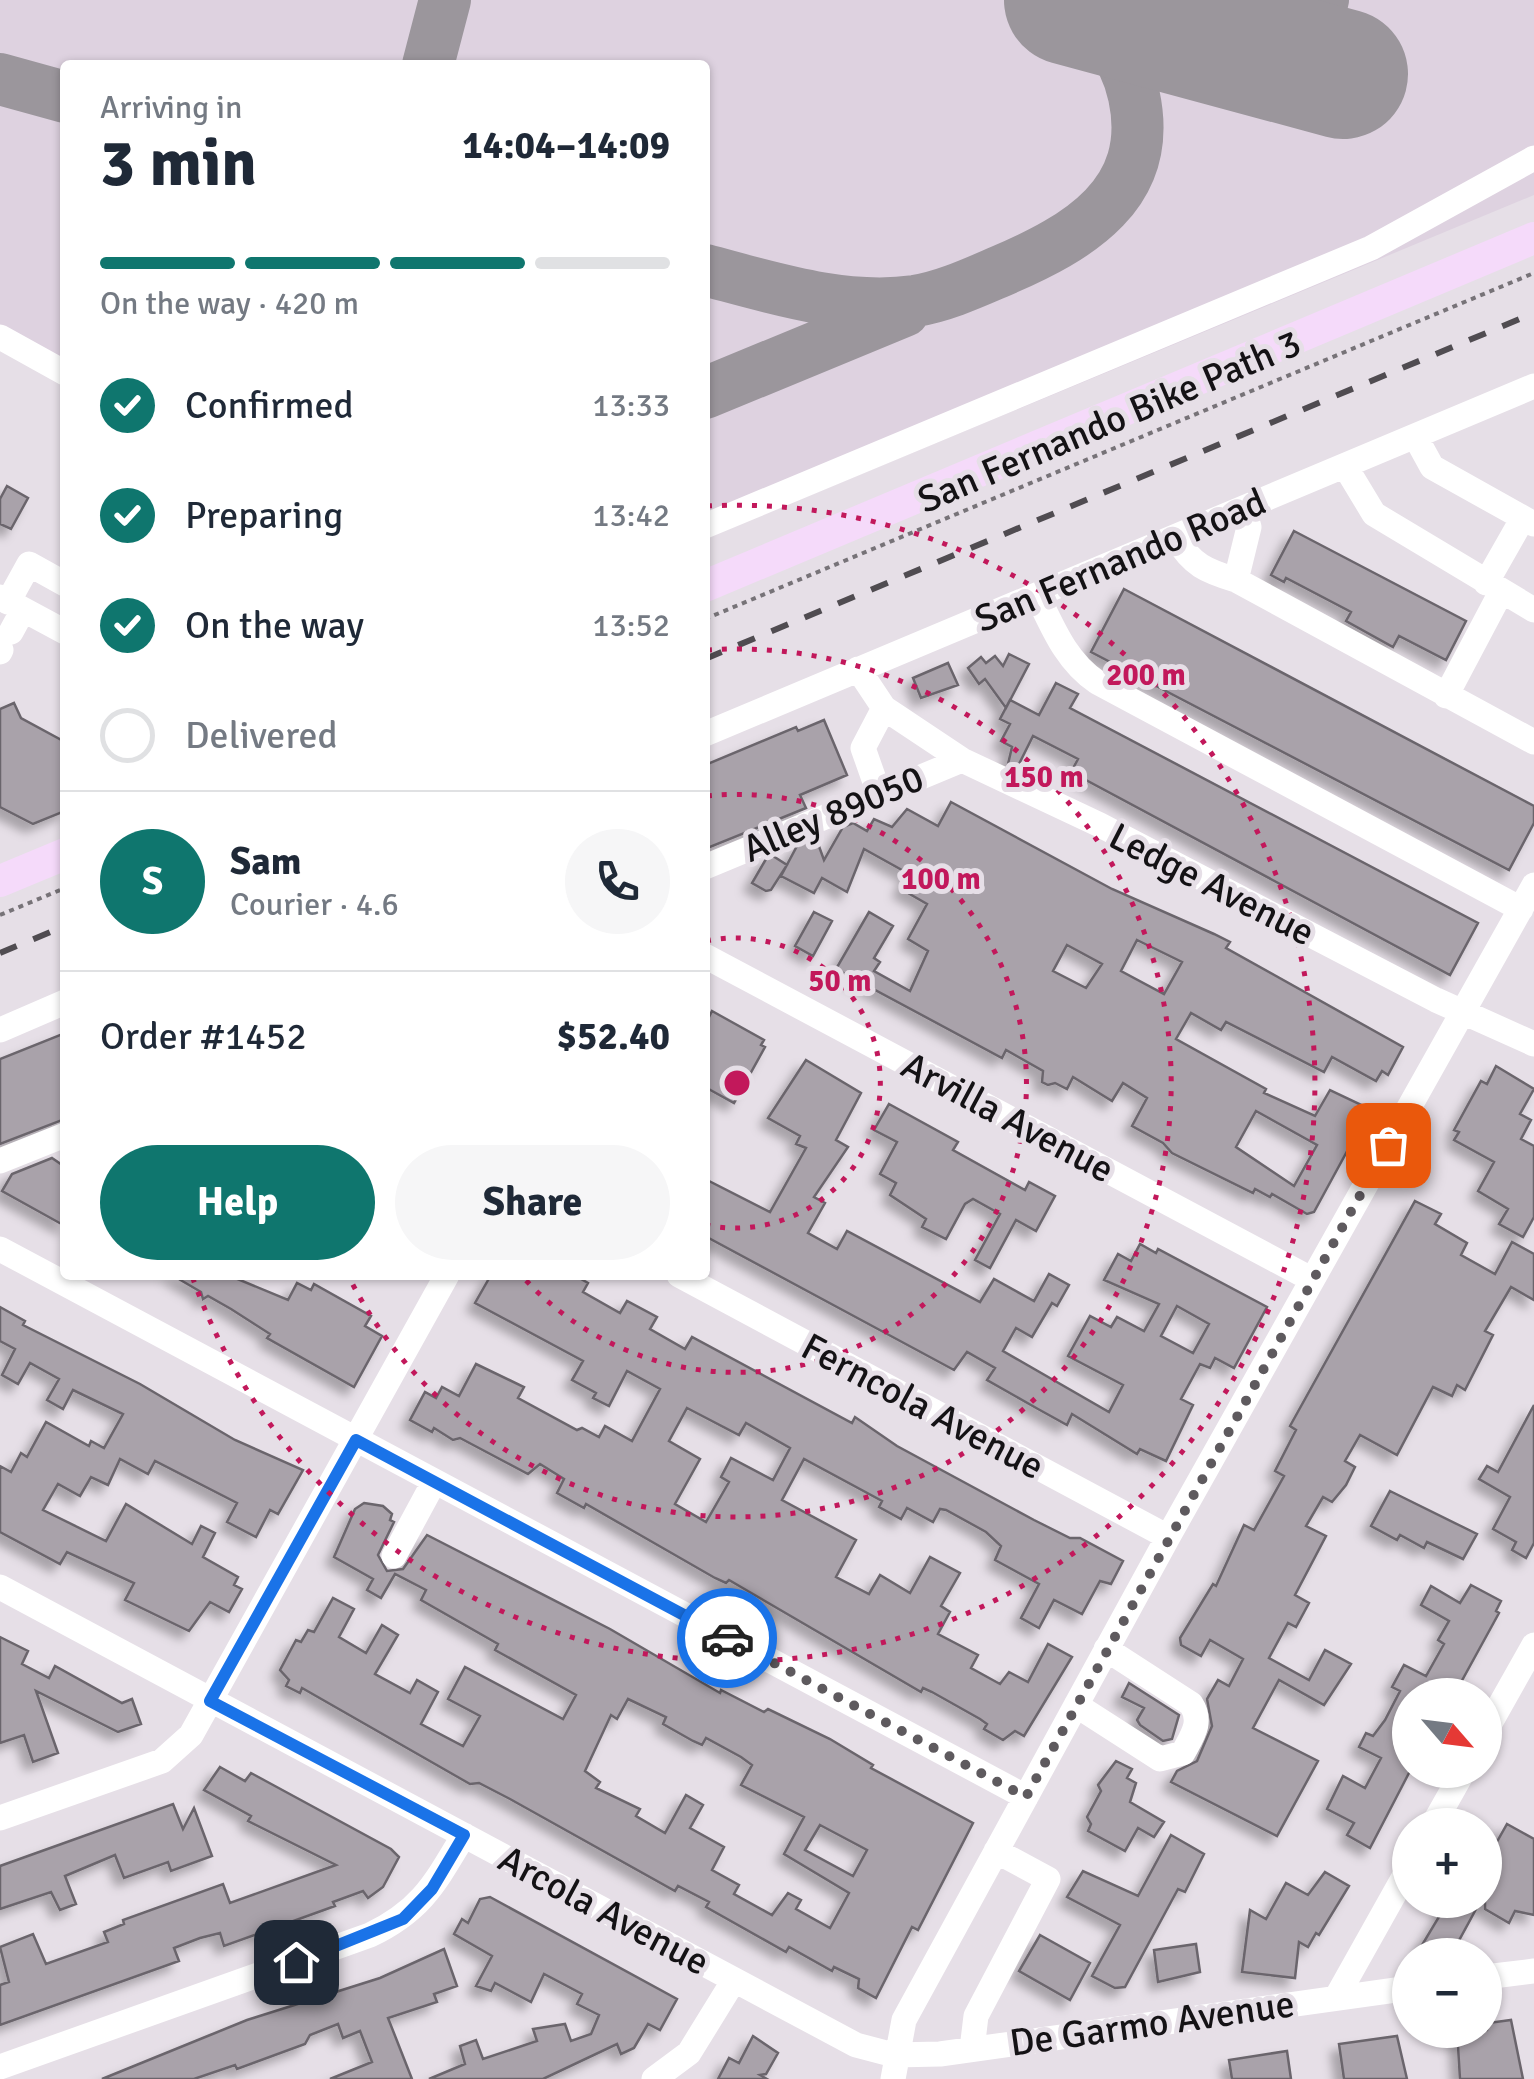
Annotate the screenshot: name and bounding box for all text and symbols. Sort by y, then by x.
text: Arriving in [100,88,242,127]
text: 14:04–14:09 [462,122,670,169]
text: 3 min [100,124,257,204]
text: On the way · 420 m [100,284,359,323]
street label: San Fernando Bike Path 3 [911,319,1308,524]
icon: check [100,378,155,433]
text: Confirmed [185,382,354,429]
text: 13:33 [592,386,670,425]
street label: San Fernando Road [968,478,1273,643]
icon: check [100,488,155,543]
text: Preparing [185,492,343,539]
text: 13:42 [592,496,670,535]
icon: check [100,598,155,653]
text: On the way [185,602,364,649]
text: 13:52 [592,606,670,645]
text: 200 m [1106,657,1186,694]
text: Delivered [185,712,338,759]
street label: Alley 89050 [736,754,931,873]
text: 150 m [1004,759,1084,796]
street label: Ledge Avenue [1101,813,1322,956]
button: phone [565,829,670,934]
text: Sam [230,838,301,885]
text: S [142,858,163,905]
text: 100 m [901,861,981,898]
text: Courier · 4.6 [230,885,399,924]
text: 50 m [808,963,872,1000]
text: Order #1452 [100,1013,307,1060]
text: $52.40 [557,1013,670,1060]
street label: Arvilla Avenue [893,1042,1122,1193]
centre of rings [719,1065,755,1101]
pin [1346,1103,1431,1188]
icon: bag [1361,1118,1416,1173]
button: Help [100,1145,375,1260]
button: Share [395,1145,670,1260]
street label: Ferncola Avenue [794,1323,1052,1490]
courier [677,1588,777,1688]
icon: car [700,1611,755,1666]
north arrow [1392,1678,1502,1788]
map controls [1392,1678,1502,2048]
button: + [1392,1808,1502,1918]
street label: Arcola Avenue [490,1835,717,1986]
pin [254,1920,339,2005]
icon: home [269,1935,324,1990]
button: − [1392,1938,1502,2048]
street label: De Garmo Avenue [1007,1980,1297,2067]

